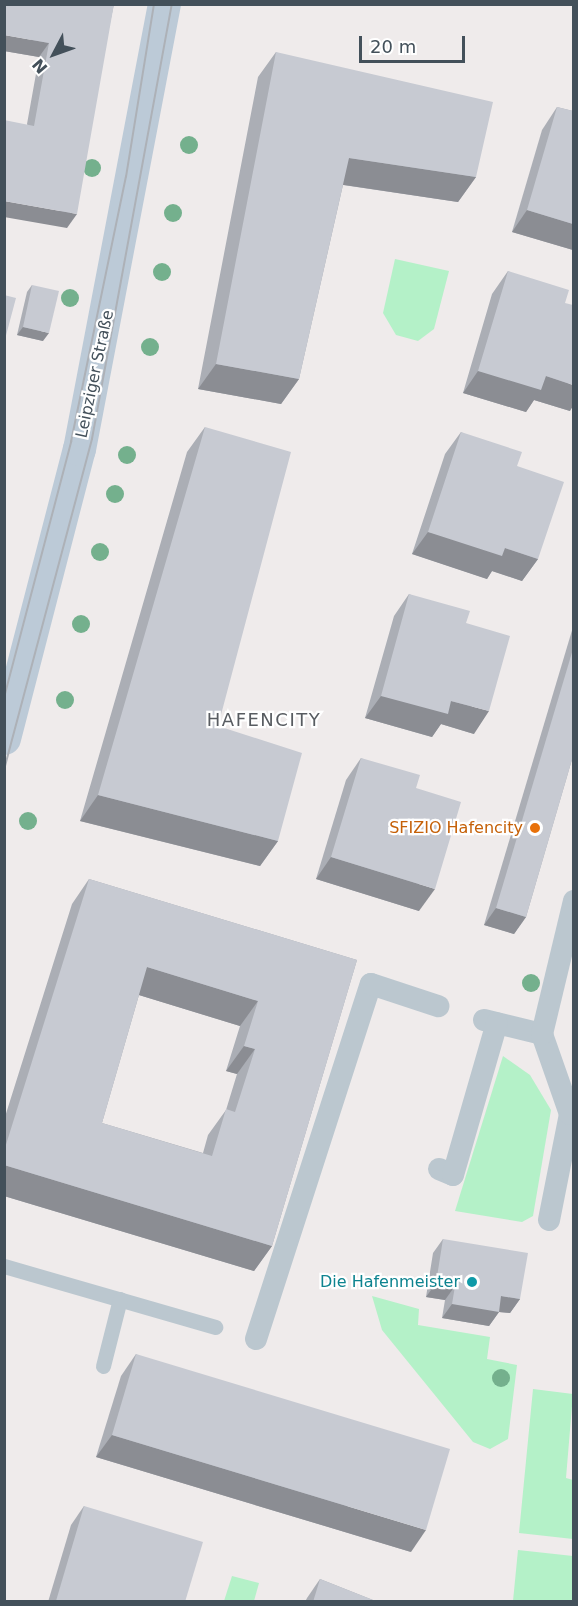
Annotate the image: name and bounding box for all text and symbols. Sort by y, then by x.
north arrow [24,24,84,84]
scale bar [362,24,468,62]
text: 20 m [370,36,416,57]
text: N [28,55,52,77]
street label: Leipziger Straße [72,308,118,440]
district label: HAFENCITY [207,709,321,731]
place label: SFIZIO Hafencity [389,818,523,838]
marker: SFIZIO Hafencity [528,821,542,835]
place label: Die Hafenmeister [320,1272,460,1292]
marker: Die Hafenmeister [465,1275,479,1289]

